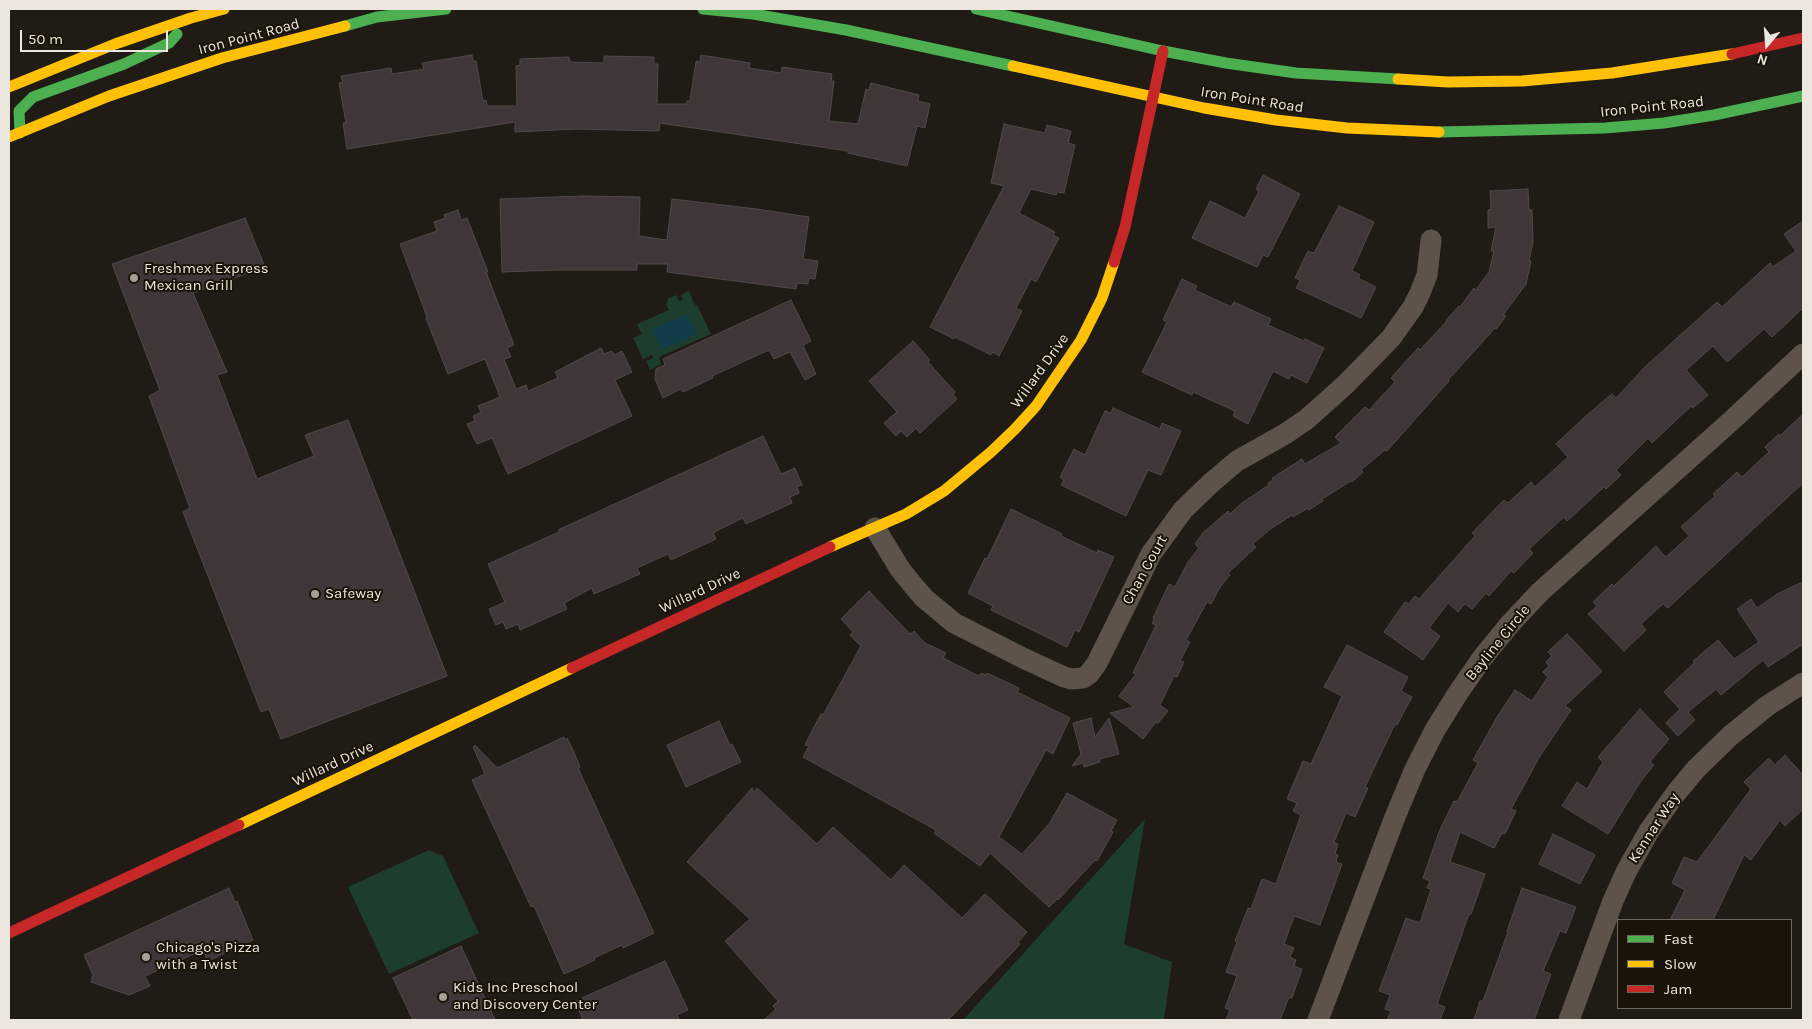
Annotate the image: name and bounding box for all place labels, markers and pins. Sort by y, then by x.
place label: Freshmex Express Mexican Grill [144,260,269,295]
marker: Freshmex Express Mexican Grill [128,272,140,284]
place label: Safeway [325,585,381,603]
marker: Safeway [309,588,321,600]
place label: Chicago's Pizza with a Twist [156,939,260,974]
marker: Chicago's Pizza with a Twist [140,951,152,963]
place label: Kids Inc Preschool and Discovery Center [453,979,597,1014]
marker: Kids Inc Preschool and Discovery Center [437,991,449,1003]

